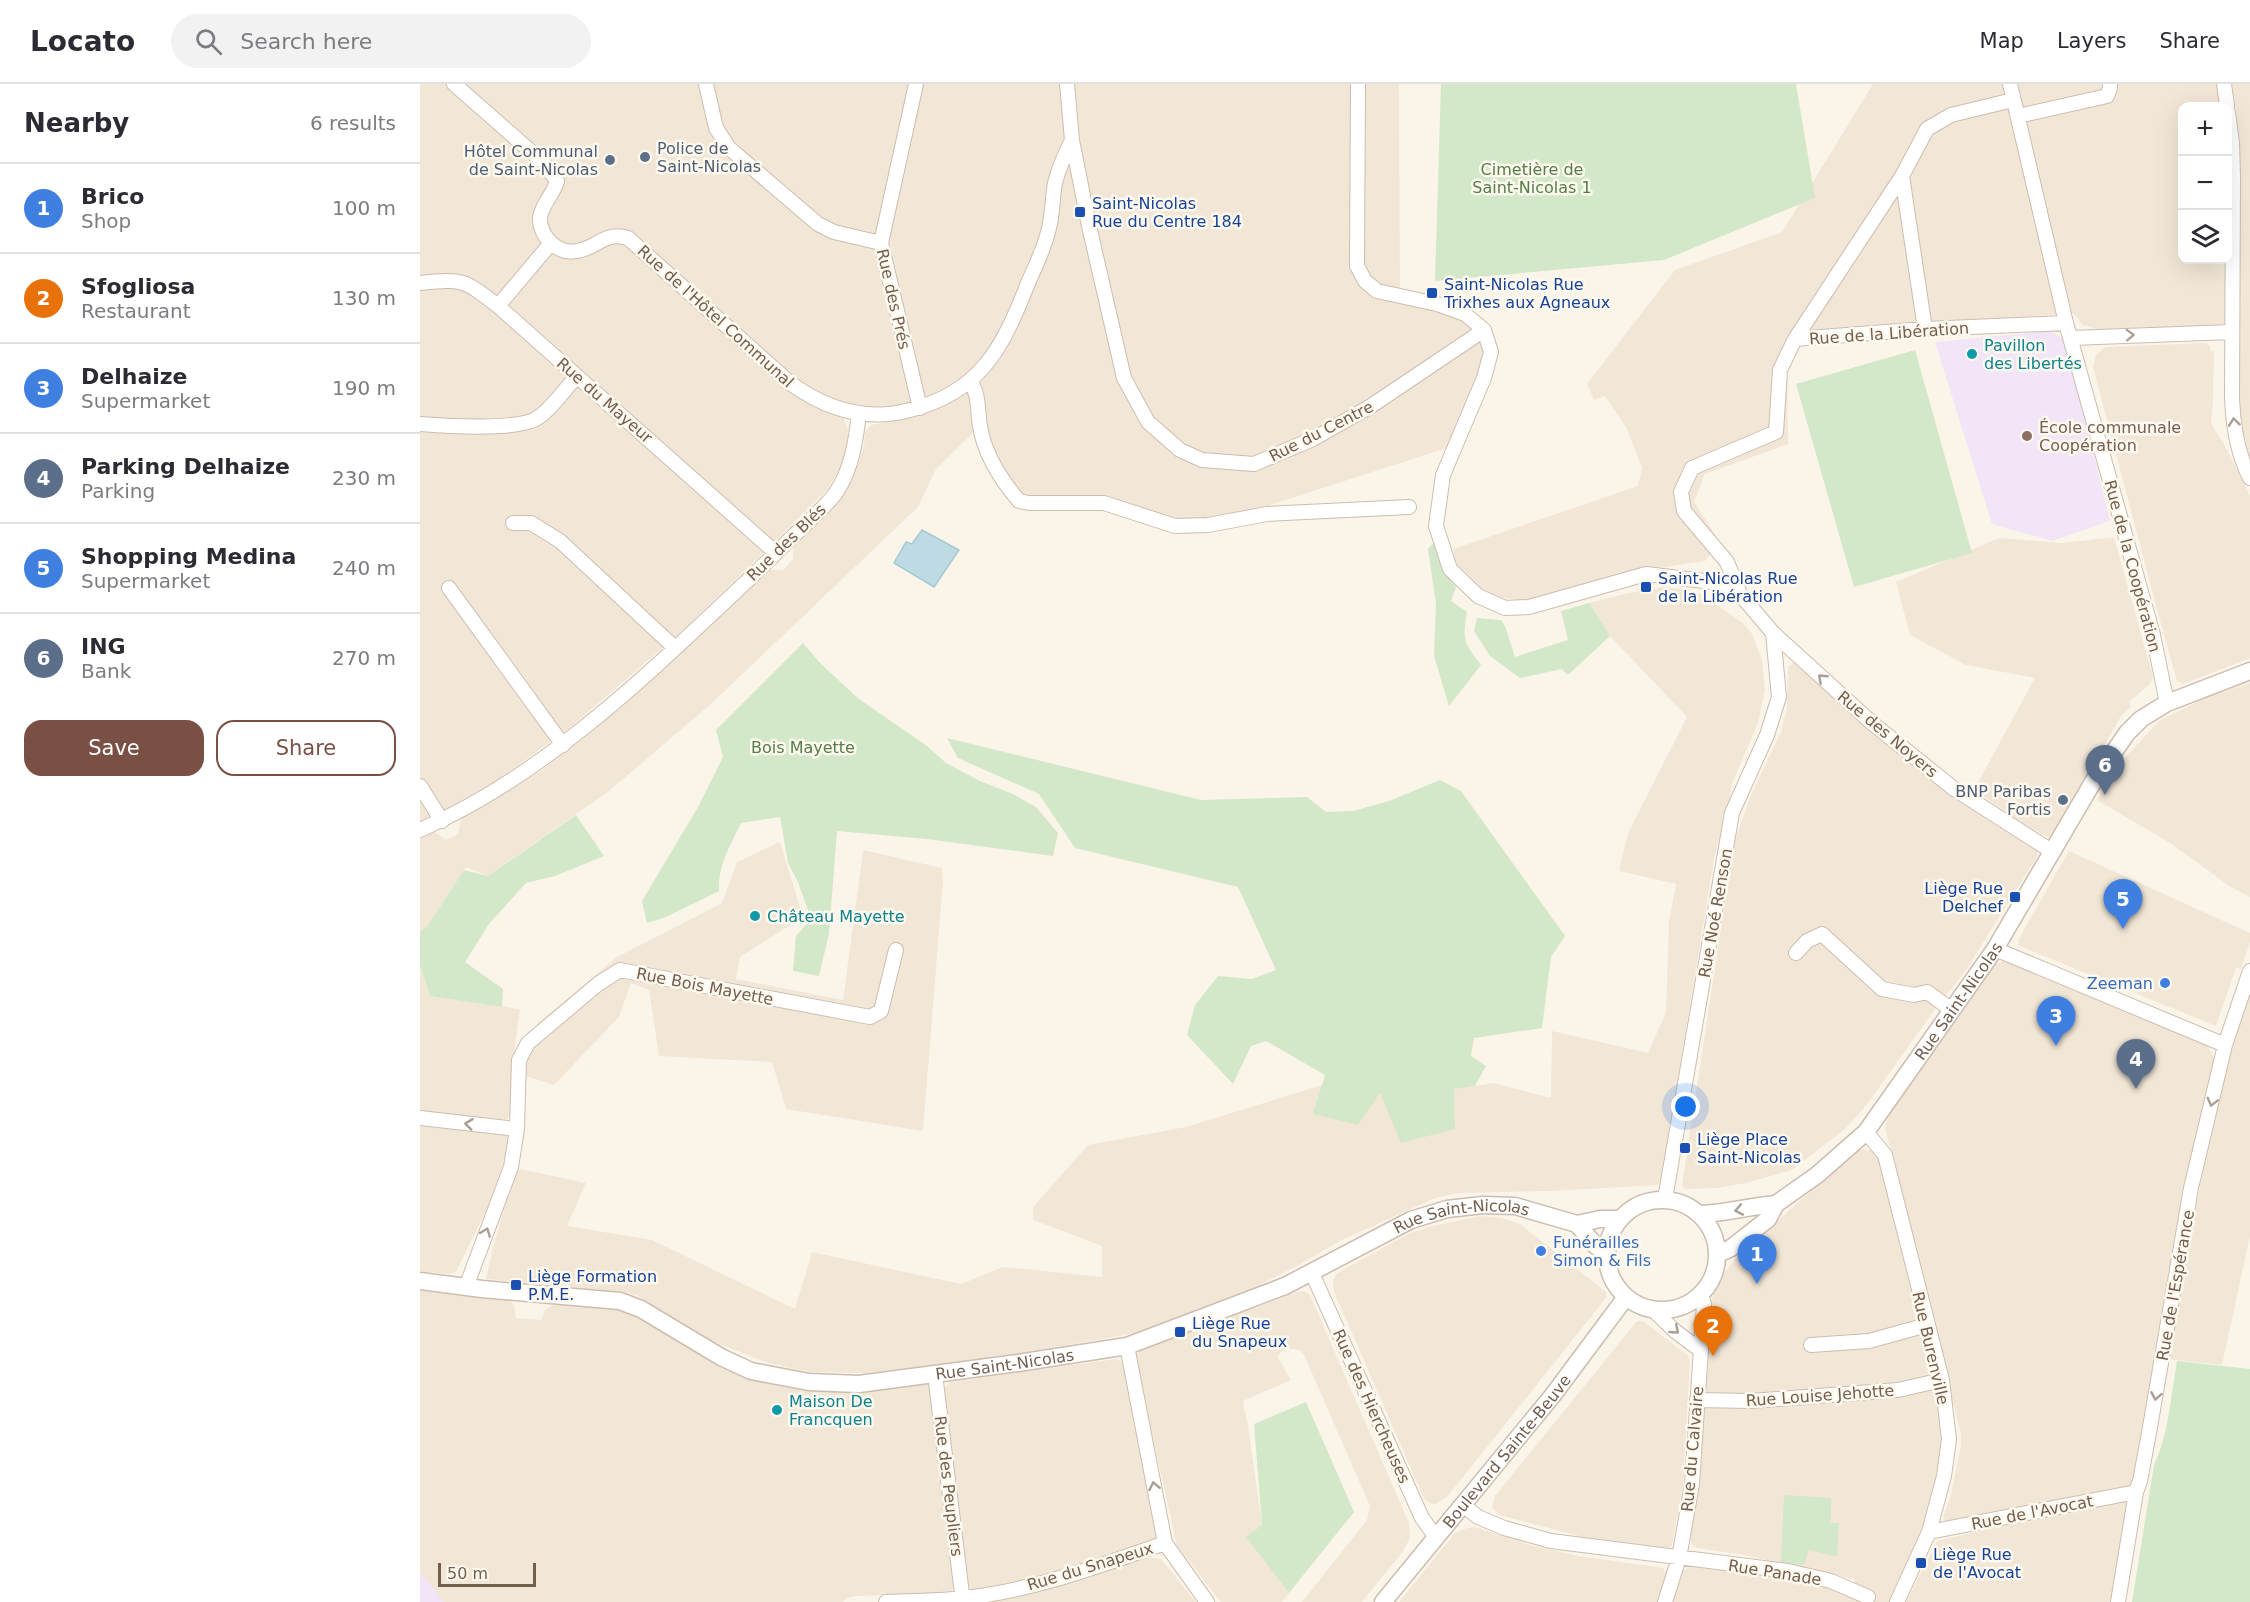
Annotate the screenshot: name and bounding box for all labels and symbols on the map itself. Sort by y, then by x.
place label: Police de Saint-Nicolas [657,139,761,176]
place label: Hôtel Communal de Saint-Nicolas [464,142,598,179]
marker: Police de Saint-Nicolas [638,150,652,164]
marker: Hôtel Communal de Saint-Nicolas [603,153,617,167]
park label: Cimetière de Saint-Nicolas 1 [1472,160,1592,197]
place label: Saint-Nicolas Rue du Centre 184 [1092,194,1242,231]
marker: Saint-Nicolas Rue du Centre 184 [1073,205,1087,219]
street label: Rue de l'Hôtel Communal [634,241,798,392]
street label: Rue des Prés [873,247,914,351]
place label: Saint-Nicolas Rue Trixhes aux Agneaux [1443,275,1610,312]
marker: Saint-Nicolas Rue Trixhes aux Agneaux [1425,286,1439,300]
street label: Rue de la Libération [1808,318,1970,349]
one-way arrow [2125,329,2134,342]
place label: Pavillon des Libertés [1984,336,2082,373]
marker: Pavillon des Libertés [1965,347,1979,361]
street label: Rue du Mayeur [553,354,657,447]
street label: Rue du Centre [1266,397,1376,466]
place label: École communale Coopération [2039,418,2181,455]
one-way arrow [2228,418,2240,427]
marker: École communale Coopération [2020,429,2034,443]
street label: Rue de la Coopération [2100,478,2165,654]
street label: Rue des Blés [743,500,830,585]
place label: Saint-Nicolas Rue de la Libération [1658,569,1798,606]
marker: Saint-Nicolas Rue de la Libération [1639,580,1653,594]
one-way arrow [1819,674,1829,685]
street label: Rue des Noyers [1834,687,1942,782]
park label: Bois Mayette [751,738,855,757]
pin: 6 [2086,746,2124,795]
place label: BNP Paribas Fortis [1955,782,2051,819]
marker: BNP Paribas Fortis [2056,793,2070,807]
street label: Rue Noé Renson [1695,847,1736,979]
place label: Liège Rue Delchef [1924,879,2003,916]
pin: 5 [2104,880,2142,929]
marker: Liège Rue Delchef [2008,890,2022,904]
place label: Château Mayette [767,907,905,926]
marker: Château Mayette [748,909,762,923]
street label: Rue Saint-Nicolas [1911,939,2007,1064]
street label: Rue Bois Mayette [635,964,775,1009]
place label: Zeeman [2087,974,2153,993]
marker: Zeeman [2158,976,2172,990]
pin: 3 [2036,996,2076,1046]
pin: 4 [2116,1040,2156,1089]
your location [1671,1092,1700,1121]
one-way arrow [2207,1096,2220,1106]
one-way arrow [464,1118,473,1130]
place label: Liège Place Saint-Nicolas [1697,1130,1801,1167]
marker: Liège Place Saint-Nicolas [1678,1141,1692,1155]
street label: Rue Saint-Nicolas [1390,1196,1532,1238]
one-way arrow [1734,1203,1744,1216]
street label: Rue de l'Espérance [2153,1208,2198,1362]
one-way arrow [479,1227,492,1238]
place label: Funérailles Simon & Fils [1553,1233,1651,1270]
pin: 1 [1738,1234,1776,1284]
marker: Funérailles Simon & Fils [1534,1244,1548,1258]
place label: Liège Formation P.M.E. [528,1267,657,1304]
marker: Liège Formation P.M.E. [509,1278,523,1292]
street label: Rue Burenville [1908,1290,1953,1406]
pin: 2 [1694,1306,1732,1356]
place label: Liège Rue du Snapeux [1192,1314,1287,1351]
one-way arrow [1668,1323,1679,1334]
marker: Liège Rue du Snapeux [1173,1325,1187,1339]
street label: Rue des Hiercheuses [1329,1326,1414,1486]
street label: Rue Saint-Nicolas [934,1345,1075,1384]
street label: Boulevard Sainte-Beuve [1439,1371,1575,1532]
street label: Rue Louise Jehotte [1745,1381,1895,1410]
street label: Rue du Calvaire [1678,1385,1707,1513]
one-way arrow [2150,1391,2162,1401]
place label: Maison De Francquen [789,1392,873,1429]
marker: Maison De Francquen [770,1403,784,1417]
street label: Rue des Peupliers [930,1415,967,1558]
one-way arrow [1148,1481,1161,1491]
street label: Rue de l'Avocat [1970,1491,2095,1534]
street label: Rue du Snapeux [1025,1538,1155,1595]
place label: Liège Rue de l'Avocat [1933,1545,2021,1582]
street label: Rue Panade [1727,1556,1823,1589]
marker: Liège Rue de l'Avocat [1914,1556,1928,1570]
scale bar [438,1560,536,1588]

